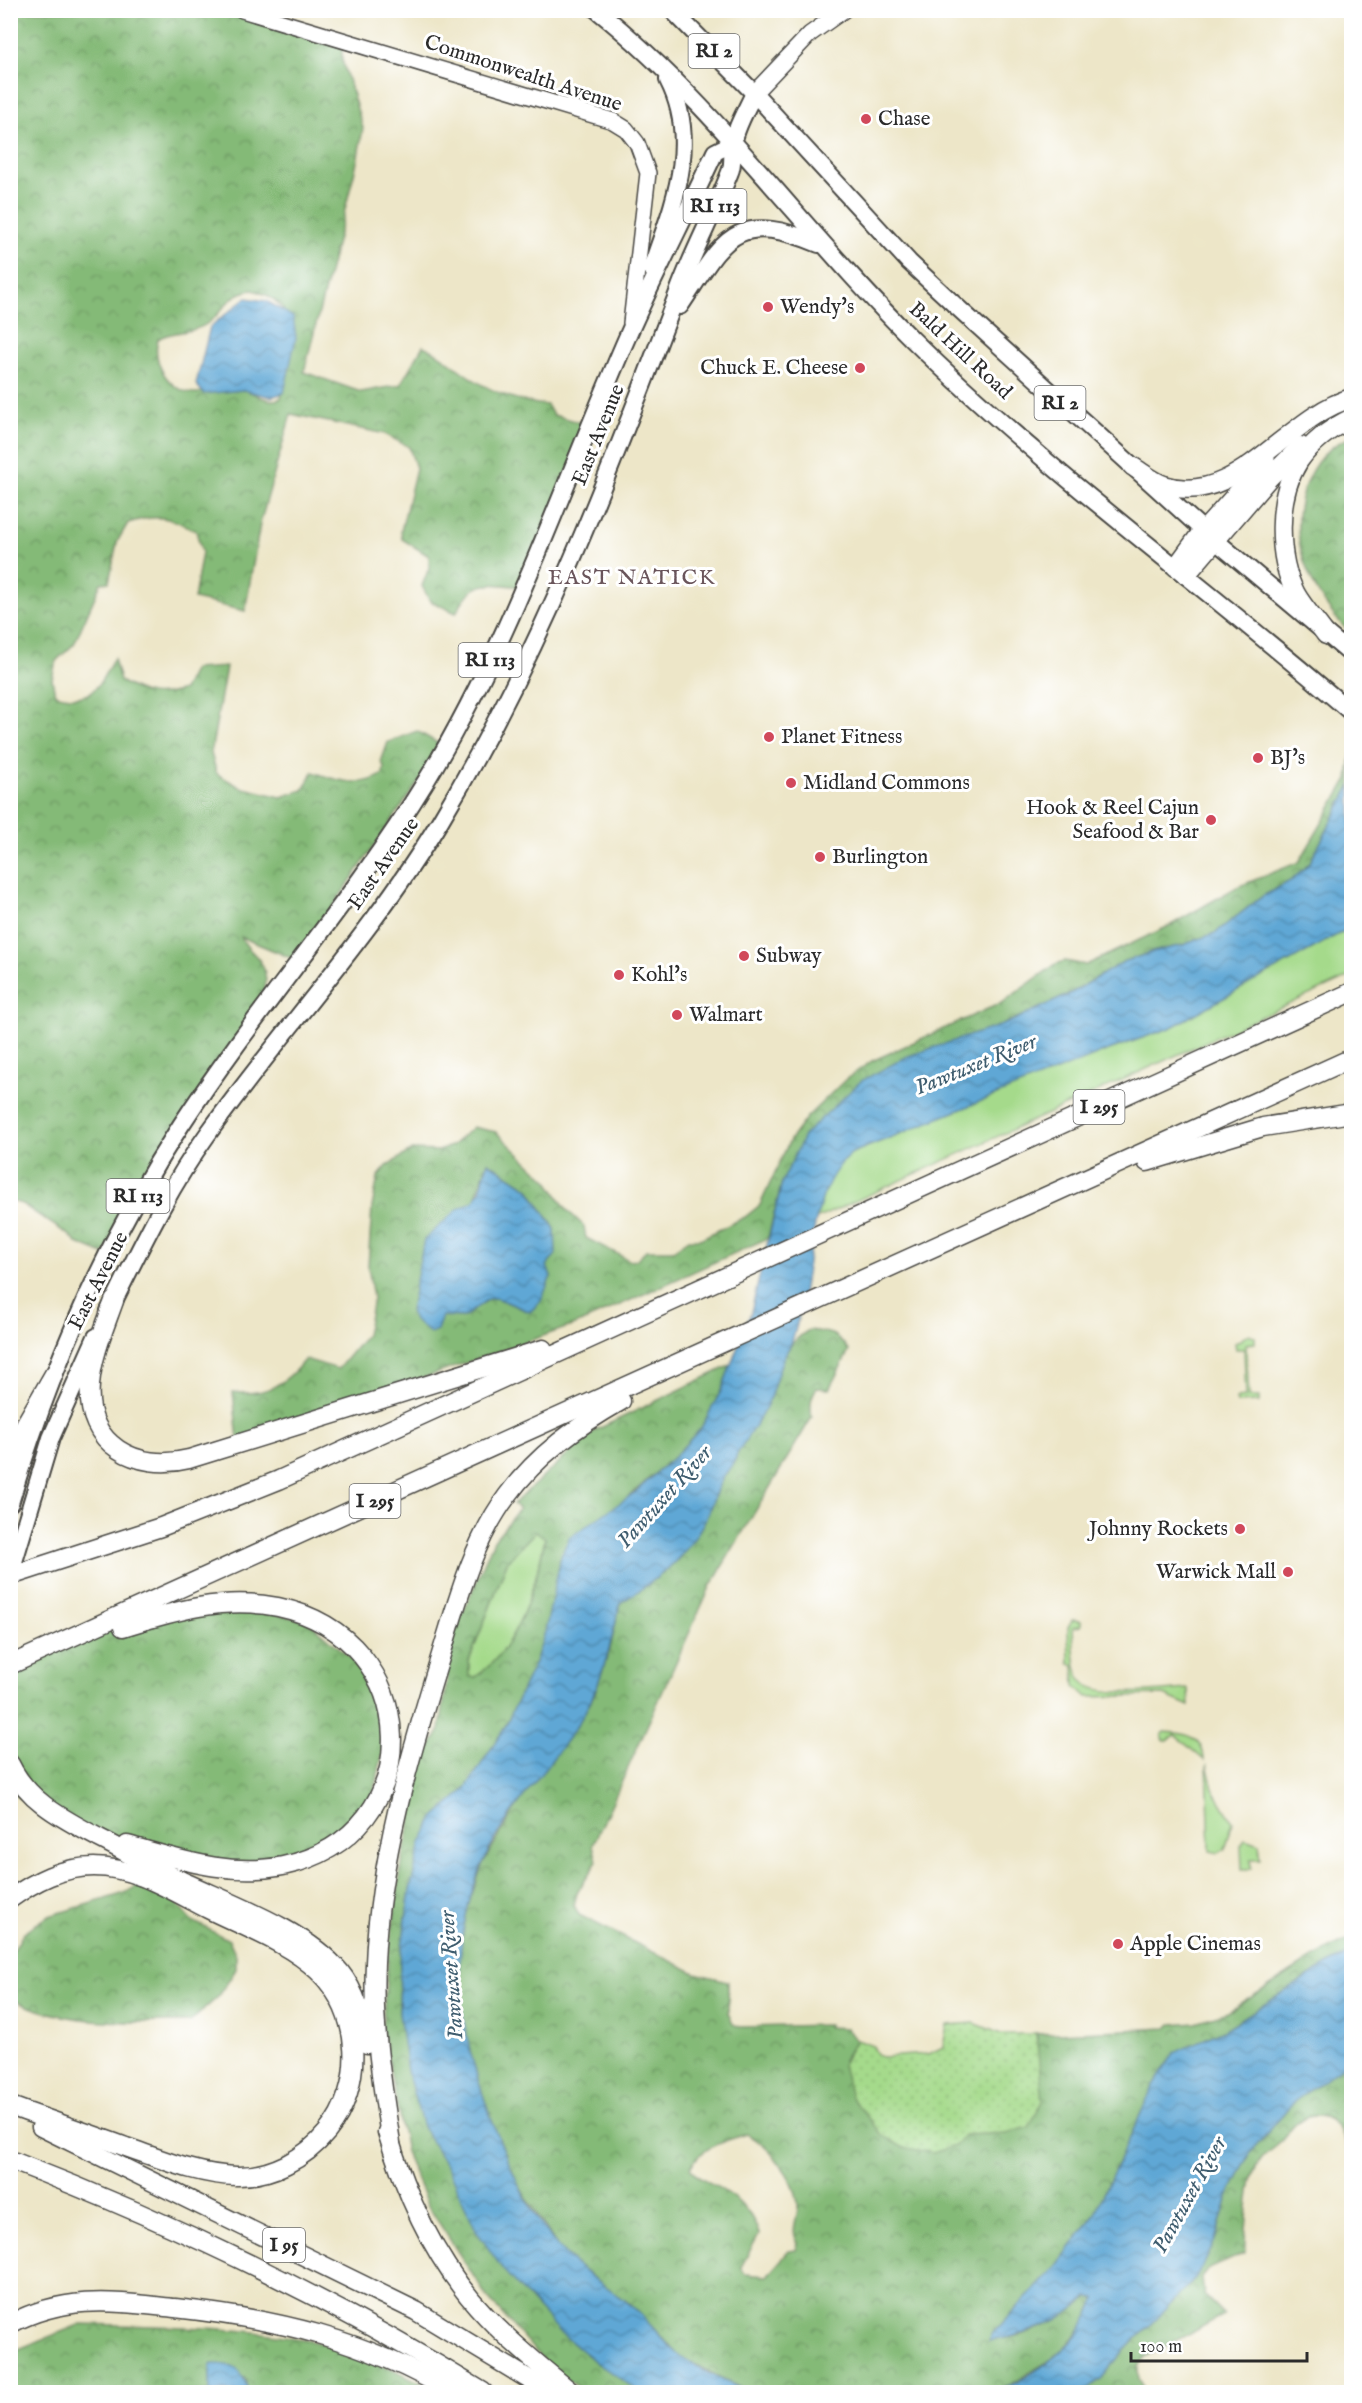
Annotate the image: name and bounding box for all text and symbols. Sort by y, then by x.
street label: Commonwealth Avenue [421,29,626,119]
road number: RI 2 [688,34,740,68]
place label: Chase [878,106,931,133]
marker: Chase [859,112,873,126]
road number: RI 113 [684,189,746,223]
place label: Wendy's [780,294,854,321]
street label: Bald Hill Road [903,296,1018,406]
marker: Wendy's [761,300,775,314]
place label: Chuck E. Cheese [700,355,848,382]
marker: Chuck E. Cheese [853,361,867,375]
street label: East Avenue [566,380,632,490]
road number: RI 2 [1034,386,1086,420]
district label: EAST NATICK [548,564,716,592]
road number: RI 113 [458,643,522,677]
place label: Planet Fitness [781,724,902,751]
marker: Planet Fitness [762,730,776,744]
place label: BJ's [1270,745,1305,772]
marker: BJ's [1251,751,1265,765]
place label: Midland Commons [803,770,970,797]
marker: Midland Commons [784,776,798,790]
place label: Hook & Reel Cajun Seafood & Bar [1026,795,1199,846]
street label: East Avenue [342,812,426,916]
marker: Hook & Reel Cajun Seafood & Bar [1204,813,1218,827]
place label: Burlington [832,844,928,871]
marker: Burlington [813,850,827,864]
place label: Subway [756,943,822,970]
marker: Subway [737,949,751,963]
place label: Kohl's [631,962,687,989]
marker: Kohl's [612,968,626,982]
place label: Walmart [689,1002,763,1029]
marker: Walmart [670,1008,684,1022]
water label: Pawtuxet River [911,1027,1042,1102]
road number: I 295 [1074,1090,1124,1124]
road number: RI 113 [106,1179,170,1213]
street label: East Avenue [63,1227,135,1335]
water label: Pawtuxet River [611,1439,720,1554]
road number: I 295 [350,1484,400,1518]
place label: Johnny Rockets [1087,1516,1228,1543]
marker: Johnny Rockets [1233,1522,1247,1536]
place label: Warwick Mall [1156,1559,1276,1586]
marker: Warwick Mall [1281,1565,1295,1579]
water label: Pawtuxet River [433,1908,470,2040]
place label: Apple Cinemas [1129,1931,1261,1958]
marker: Apple Cinemas [1111,1937,1125,1951]
water label: Pawtuxet River [1146,2130,1234,2258]
road number: I 95 [263,2228,305,2262]
scale bar [1131,2325,1306,2363]
text: 100 m [1140,2336,1182,2359]

